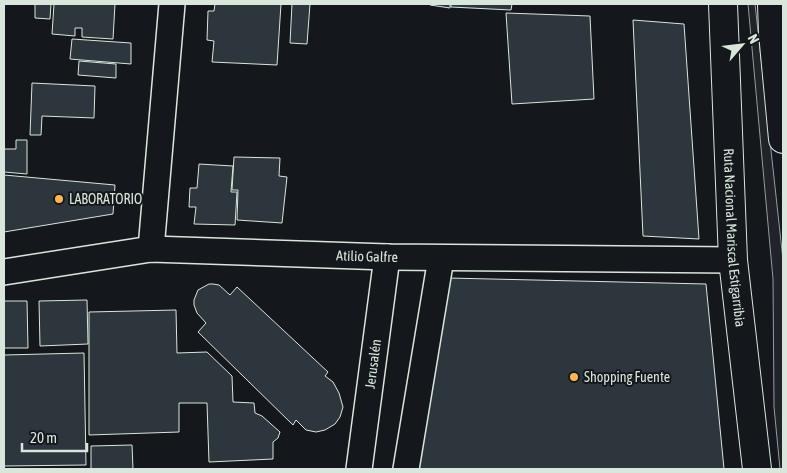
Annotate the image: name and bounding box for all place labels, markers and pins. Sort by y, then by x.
place label: LABORATORIO [69,191,142,207]
marker: LABORATORIO [53,193,65,205]
place label: Shopping Fuente [584,369,670,385]
marker: Shopping Fuente [568,371,580,383]

